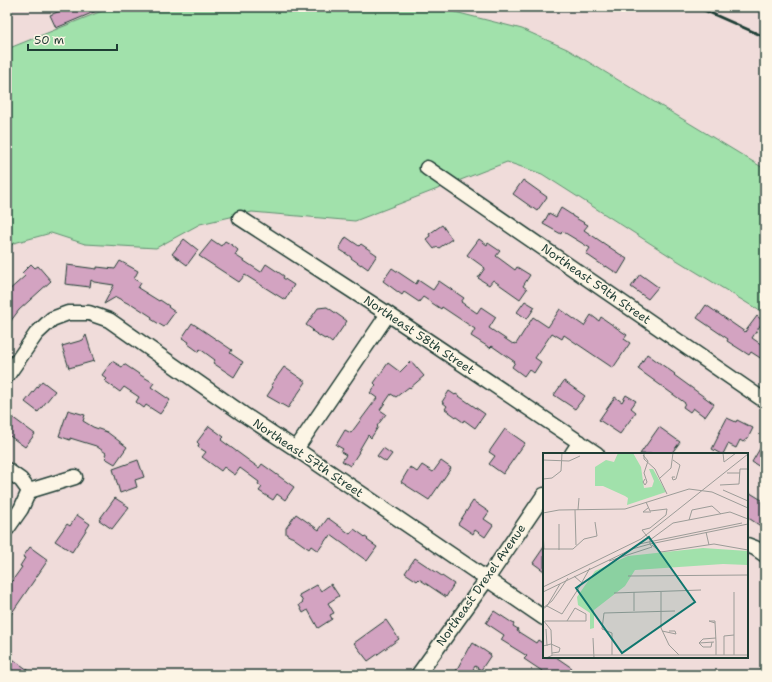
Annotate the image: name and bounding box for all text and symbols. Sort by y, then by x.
scale bar [28,26,117,52]
text: 50 m [34,32,64,48]
street label: Northeast 59th Street [538,240,654,328]
street label: Northeast 58th Street [361,292,477,378]
street label: Northeast 57th Street [250,415,366,501]
inset map [543,453,748,658]
street label: Northeast Drexel Avenue [433,521,529,649]

